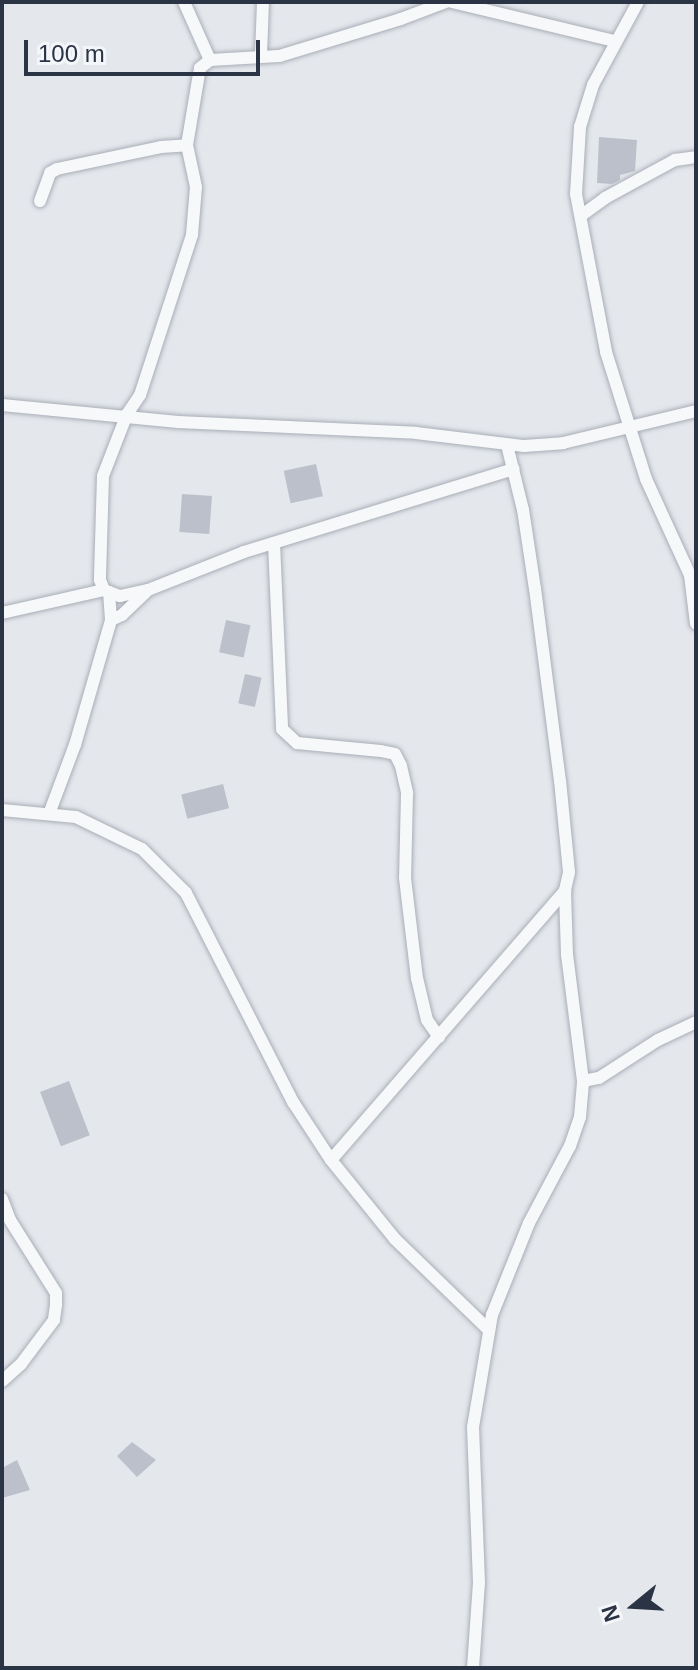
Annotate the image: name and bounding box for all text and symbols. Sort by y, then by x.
scale bar [28,24,264,74]
text: 100 m [38,40,105,67]
north arrow [594,1566,674,1646]
text: N [596,1602,625,1625]

